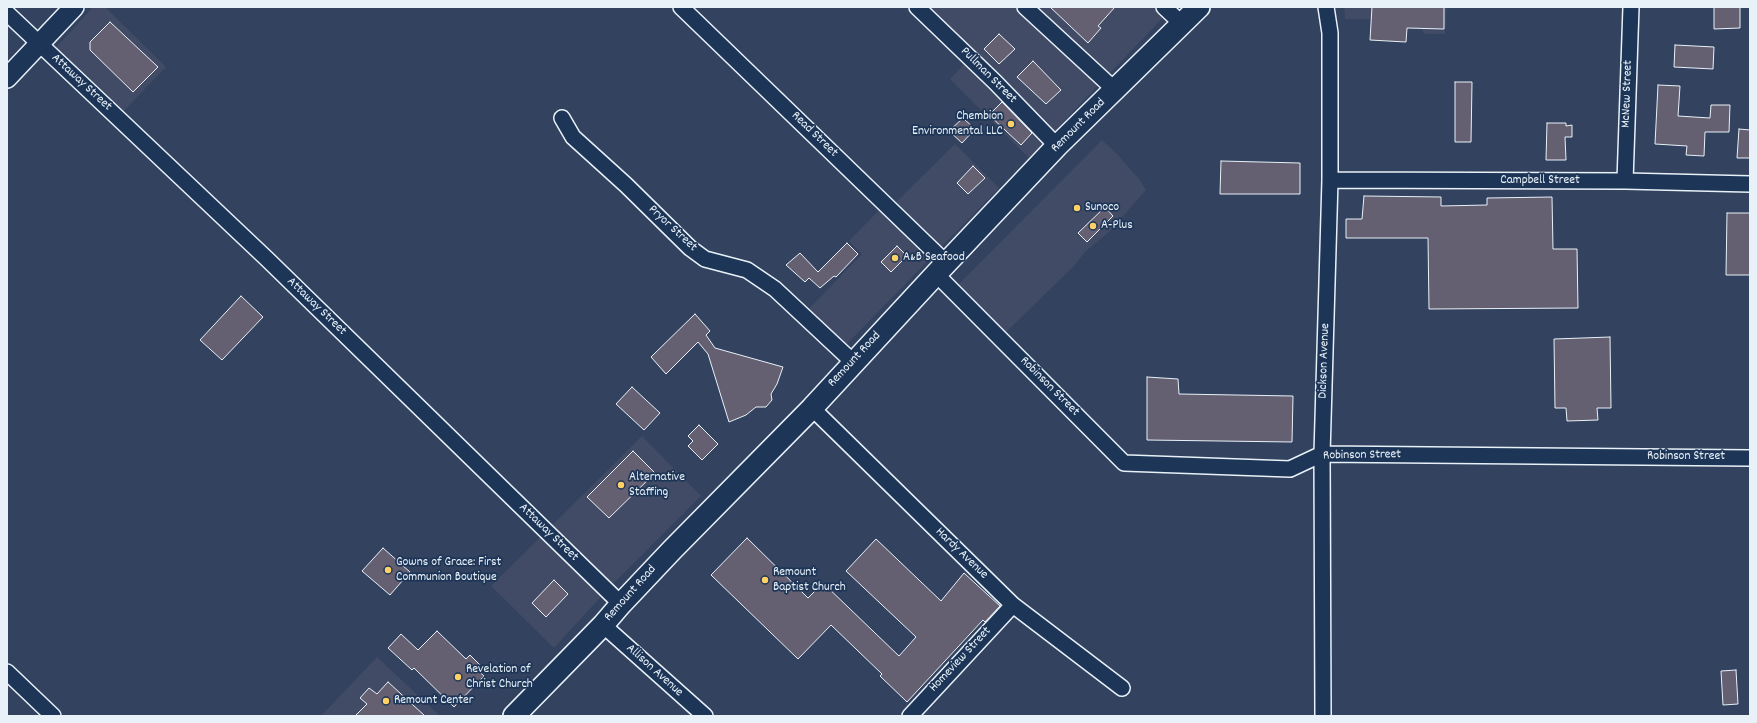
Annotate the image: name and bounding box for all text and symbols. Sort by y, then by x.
street label: Pullman Street [957,45,1019,107]
street label: Attaway Street [47,51,115,115]
street label: McNew Street [1619,60,1637,128]
street label: Remount Road [1049,96,1109,156]
street label: Read Street [787,109,841,161]
place label: Chembion Environmental LLC [912,109,1003,140]
marker: Chembion Environmental LLC [1006,119,1016,129]
street label: Campbell Street [1500,173,1580,189]
place label: Sunoco [1085,200,1119,216]
street label: Pryor Street [644,202,700,256]
marker: Sunoco [1072,203,1082,213]
place label: A-Plus [1101,218,1133,234]
marker: A-Plus [1088,221,1098,231]
place label: A&B Seafood [903,250,965,266]
marker: A&B Seafood [890,253,900,263]
street label: Attaway Street [283,275,349,339]
street label: Dickson Avenue [1316,323,1334,399]
street label: Remount Road [825,329,885,391]
street label: Robinson Street [1016,354,1082,420]
street label: Robinson Street [1323,448,1401,464]
street label: Robinson Street [1647,449,1725,465]
place label: Alternative Staffing [629,470,685,501]
marker: Alternative Staffing [616,480,626,490]
street label: Attaway Street [515,501,581,565]
street label: Hardy Avenue [931,525,991,583]
place label: Gowns of Grace: First Communion Boutique [396,555,501,586]
street label: Remount Road [602,563,660,625]
marker: Gowns of Grace: First Communion Boutique [383,565,393,575]
place label: Remount Baptist Church [773,565,846,596]
marker: Remount Baptist Church [760,575,770,585]
street label: Homeview Street [927,624,995,696]
street label: Allison Avenue [622,641,686,701]
place label: Revelation of Christ Church [466,662,533,693]
marker: Revelation of Christ Church [453,672,463,682]
place label: Remount Center [394,693,474,709]
marker: Remount Center [381,696,391,706]

